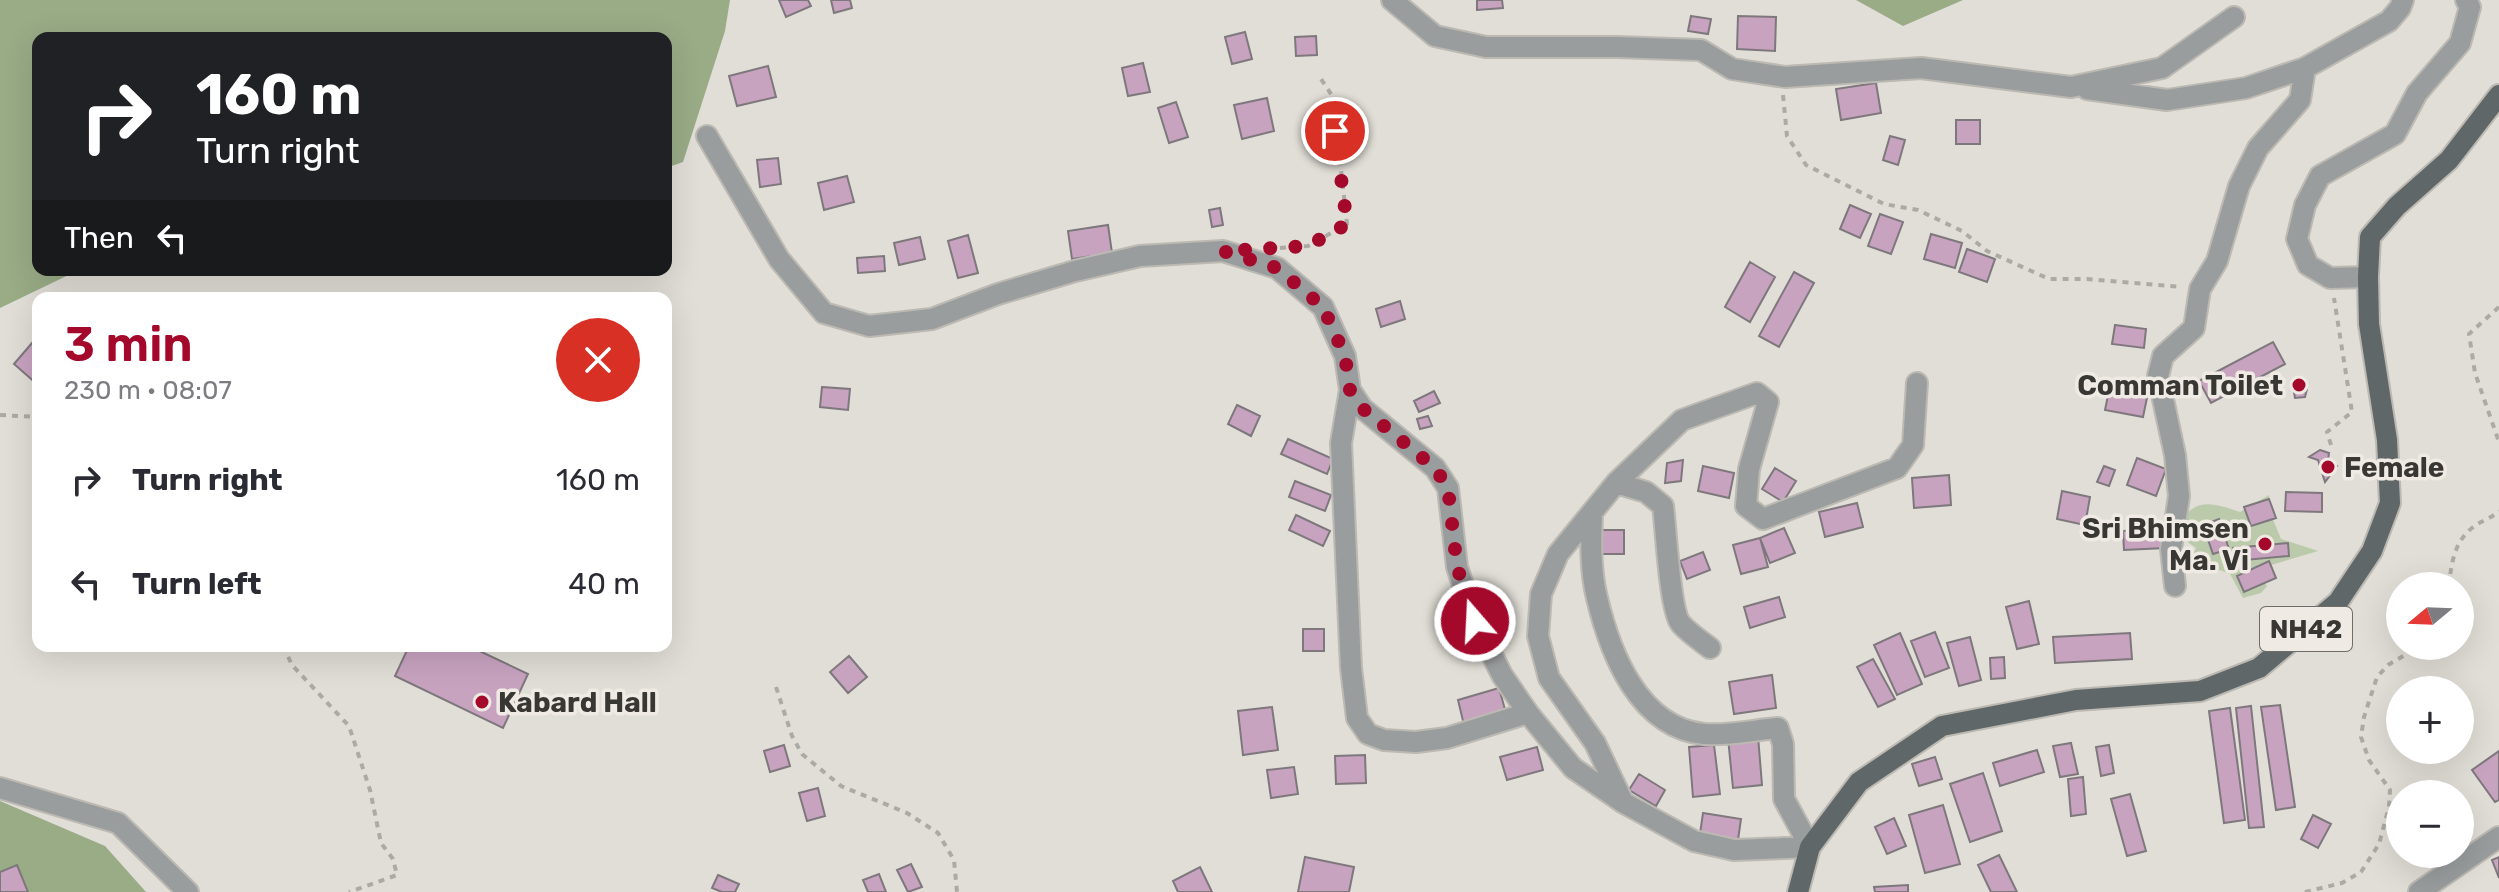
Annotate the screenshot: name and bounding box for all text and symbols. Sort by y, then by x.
text: 160 m [196,62,362,128]
icon: right [64,64,168,168]
pin [1301,97,1369,165]
icon: arrive [1313,109,1357,153]
text: Turn right [196,129,360,172]
icon: left [150,216,194,260]
text: Then [64,220,134,256]
text: 3 min [64,316,193,373]
button: close [556,318,640,402]
place label: Comman Toilet [2077,369,2283,402]
text: 230 m · 08:07 [64,375,232,406]
marker: Comman Toilet [2290,376,2308,394]
place label: Female [2344,451,2444,484]
icon: right [64,458,108,502]
marker: Female [2319,458,2337,476]
text: Turn right [132,462,283,498]
text: 160 m [556,462,640,498]
place label: Sri Bhimsen Ma. Vi [2082,512,2249,577]
marker: Sri Bhimsen Ma. Vi [2256,535,2274,553]
icon: left [64,562,108,606]
text: Turn left [132,566,262,602]
text: 40 m [568,566,640,602]
north arrow [2386,572,2474,660]
map controls [2386,572,2474,868]
position arrow [1433,579,1517,663]
road number: NH42 [2260,607,2352,651]
button: + [2386,676,2474,764]
place label: Kabard Hall [498,686,657,719]
marker: Kabard Hall [473,693,491,711]
button: − [2386,780,2474,868]

